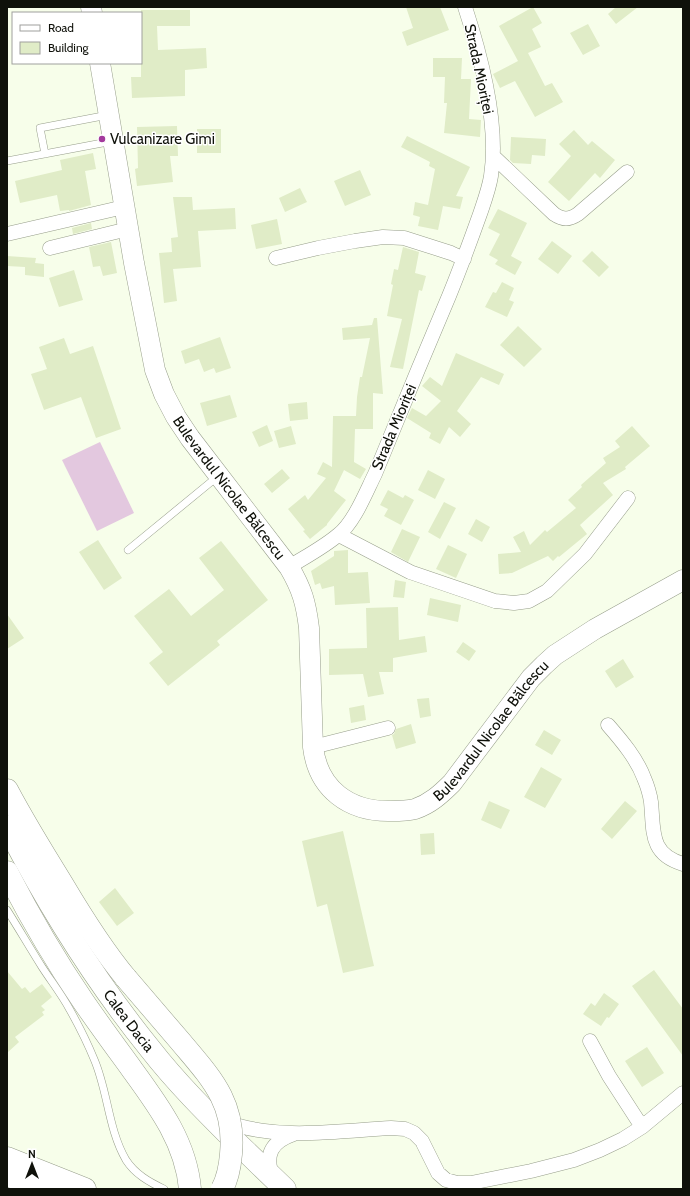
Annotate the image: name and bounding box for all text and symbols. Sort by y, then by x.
legend [12,12,142,64]
text: Road [48,20,74,35]
street label: Strada Mioriței [460,22,497,116]
text: Building [48,40,90,55]
place label: Vulcanizare Gimi [110,130,215,148]
marker: Vulcanizare Gimi [97,134,107,144]
street label: Strada Mioriței [368,381,421,473]
street label: Bulevardul Nicolae Bălcescu [169,413,289,563]
street label: Bulevardul Nicolae Bălcescu [430,656,553,805]
street label: Calea Dacia [99,986,158,1056]
north arrow [12,1144,52,1184]
text: N [28,1147,36,1161]

